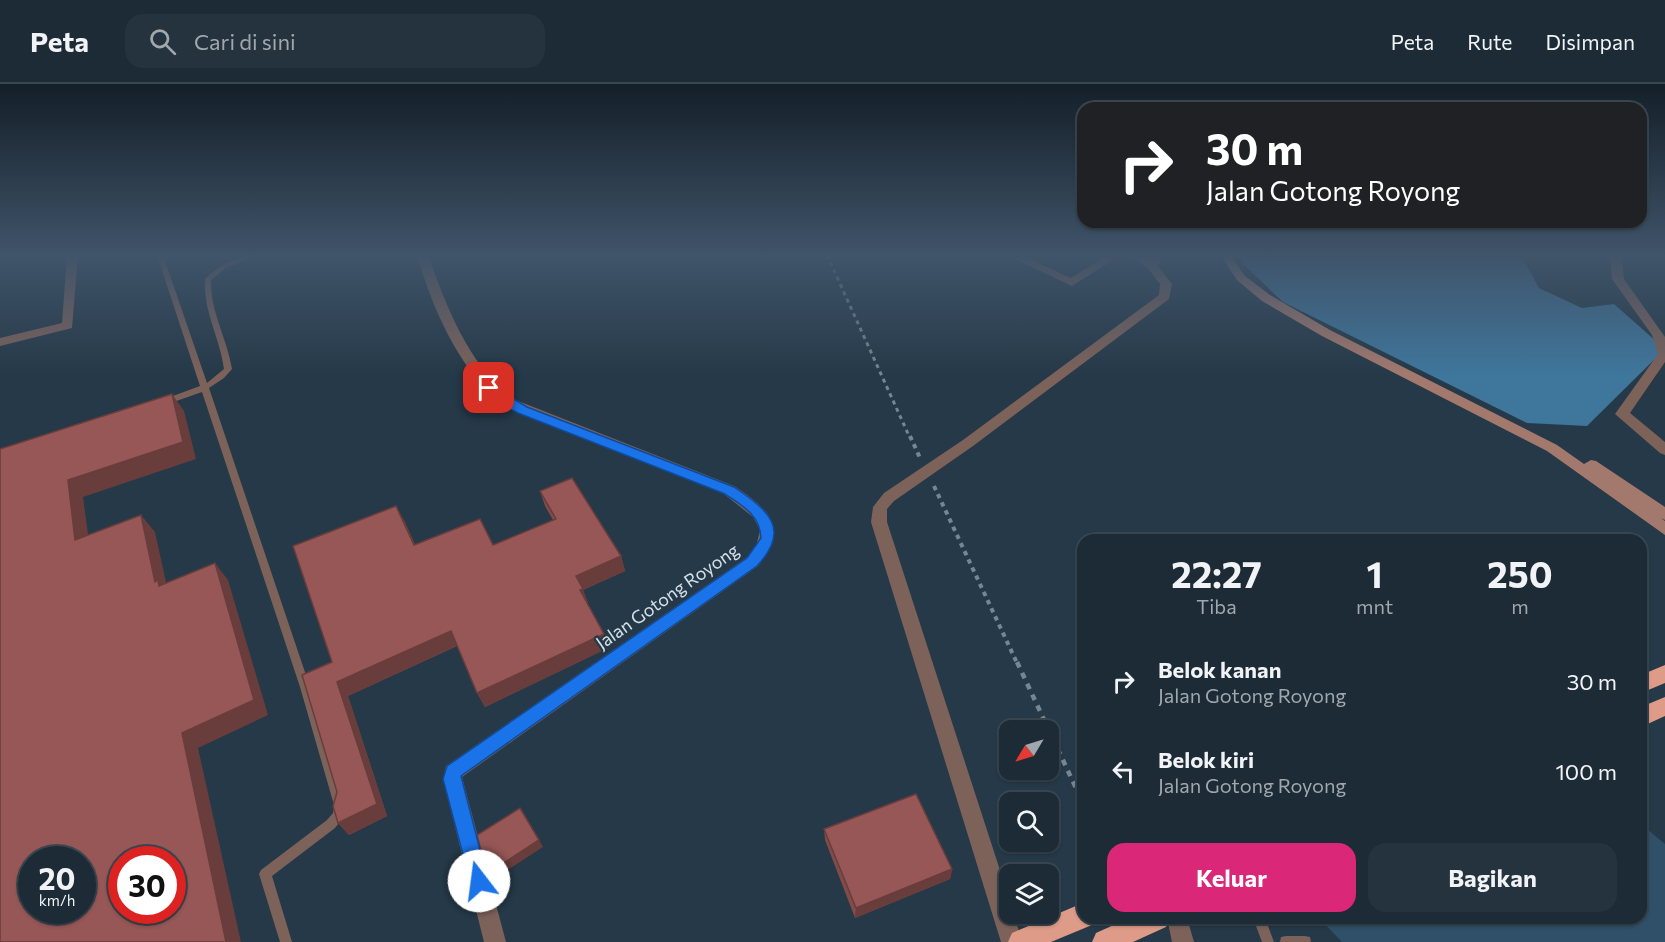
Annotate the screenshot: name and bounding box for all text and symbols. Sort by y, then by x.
search box [125,14,545,68]
text: Peta [30,24,89,58]
icon: search [146,25,179,58]
text: Cari di sini [194,28,296,55]
text: Peta [1391,29,1434,54]
text: Rute [1467,29,1512,54]
text: Disimpan [1545,29,1635,54]
text: 30 m [1206,122,1303,174]
icon: right [1107,126,1185,204]
text: Jalan Gotong Royong [1206,174,1460,207]
pin [463,362,514,413]
icon: arrive [472,371,505,404]
street label: Jalan Gotong Royong [591,538,743,654]
text: 22:27 [1171,551,1262,595]
text: 1 [1366,551,1383,595]
text: 250 [1487,551,1553,595]
text: Tiba [1196,594,1237,618]
text: mnt [1356,594,1393,618]
text: m [1511,594,1529,618]
text: Belok kanan [1158,656,1281,683]
icon: right [1107,665,1140,698]
text: 30 m [1567,668,1617,695]
text: Jalan Gotong Royong [1158,683,1346,707]
north arrow [999,720,1059,780]
map controls [999,720,1059,924]
text: Belok kiri [1158,746,1254,773]
icon: left [1107,755,1140,788]
text: 100 m [1555,758,1617,785]
text: Jalan Gotong Royong [1158,773,1346,797]
button: search [999,792,1059,852]
button: Keluar [1107,843,1356,912]
button: Bagikan [1368,843,1617,912]
speed limit sign: 30 [108,846,186,924]
position arrow [447,849,511,913]
text: 20 [39,859,75,896]
button: layers [999,864,1059,924]
text: km/h [39,891,75,909]

